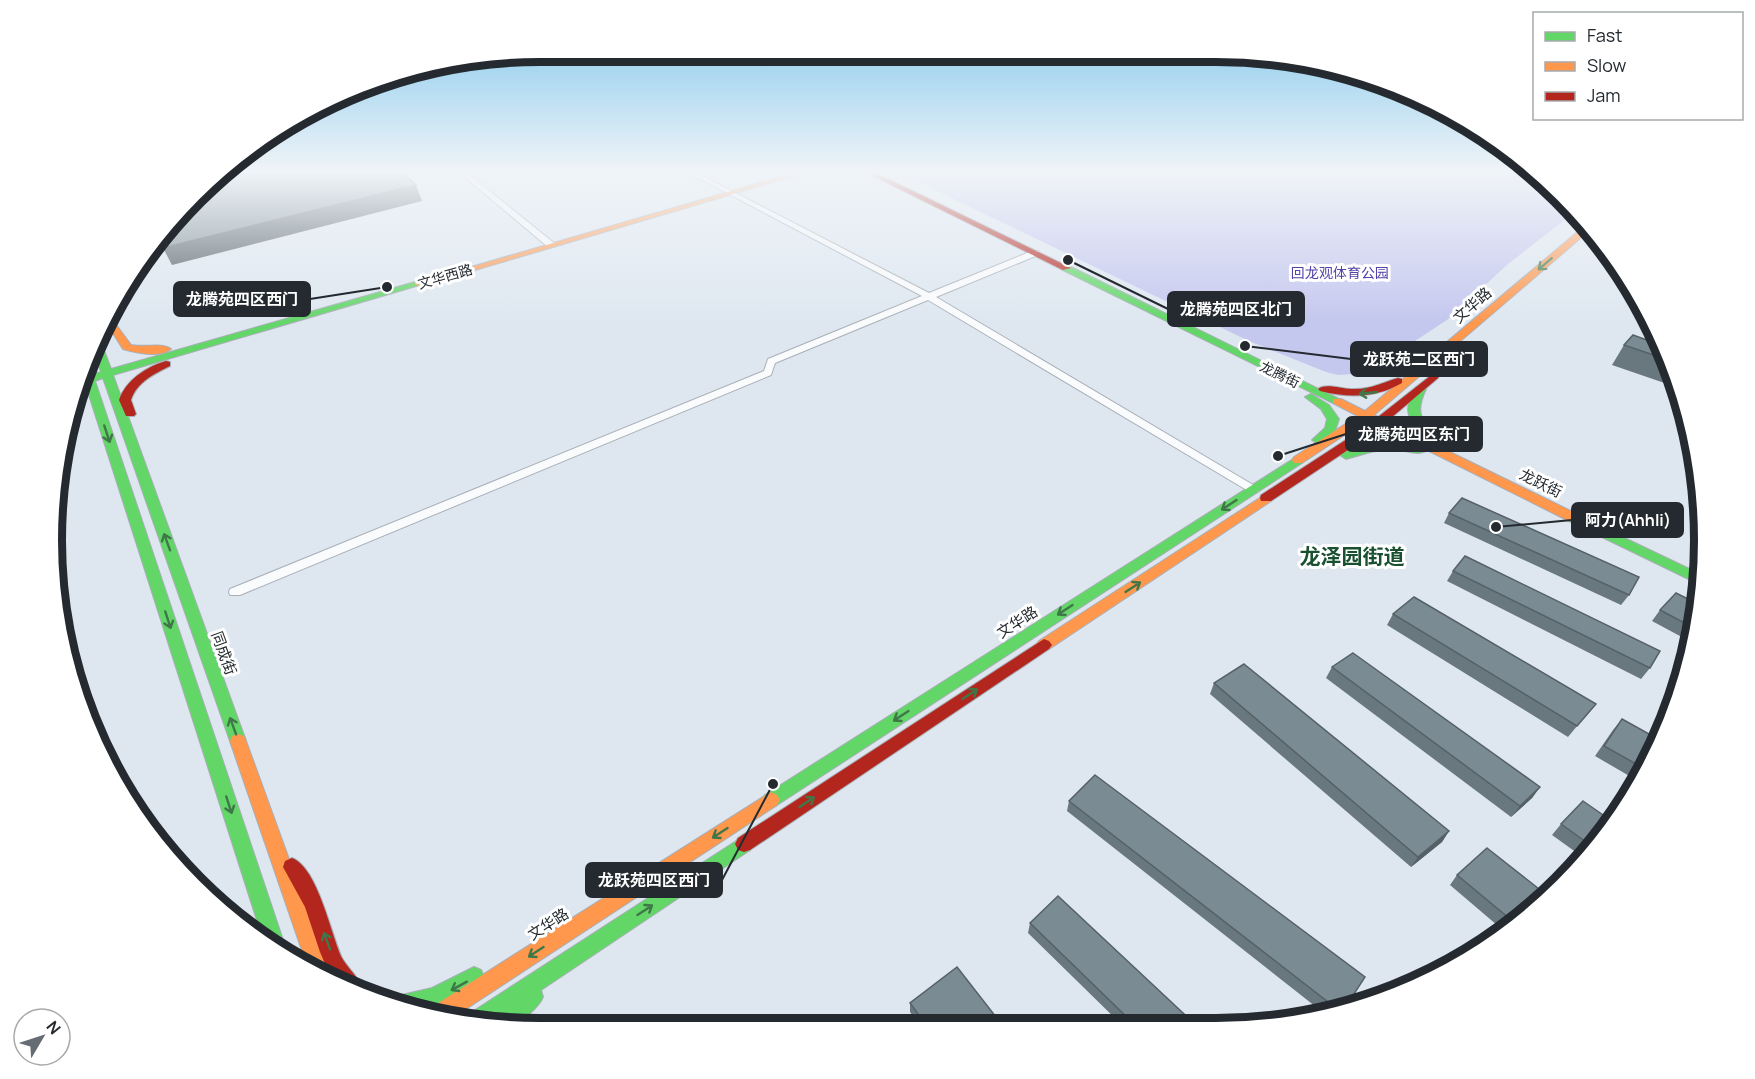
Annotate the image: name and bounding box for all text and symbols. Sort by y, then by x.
legend [1533,12,1743,120]
text: Fast [1587,23,1622,47]
text: Slow [1587,53,1627,77]
text: Jam [1587,83,1621,107]
one-way arrow [1537,258,1553,271]
street label: 文华西路 [415,259,475,293]
park label: 回龙观体育公园 [1291,263,1389,282]
callout: 龙腾苑四区西门 [174,282,310,316]
street label: 文华路 [1448,282,1496,328]
text: 龙腾苑四区西门 [186,288,298,310]
callout: 龙腾苑四区北门 [1168,292,1304,326]
text: 龙腾苑四区北门 [1180,298,1292,320]
callout: 龙跃苑二区西门 [1351,342,1487,376]
text: 龙跃苑二区西门 [1363,348,1475,370]
street label: 龙腾街 [1257,356,1303,392]
one-way arrow [1359,388,1379,399]
callout: 龙腾苑四区东门 [1346,417,1482,451]
text: 龙腾苑四区东门 [1358,423,1470,445]
one-way arrow [102,424,113,443]
street label: 龙跃街 [1516,464,1566,502]
one-way arrow [1221,499,1238,511]
callout: 阿力(Ahhli) [1572,503,1683,537]
text: 阿力(Ahhli) [1585,509,1671,531]
one-way arrow [161,533,172,552]
district label: 龙泽园街道 [1300,542,1405,570]
one-way arrow [1124,581,1140,593]
street label: 文华路 [992,601,1042,643]
one-way arrow [1057,604,1074,617]
one-way arrow [163,610,174,629]
street label: 同成街 [206,628,242,678]
one-way arrow [961,688,978,700]
one-way arrow [894,710,910,722]
one-way arrow [226,717,237,736]
one-way arrow [224,795,235,814]
one-way arrow [799,796,815,808]
one-way arrow [712,827,729,839]
callout: 龙跃苑四区西门 [586,863,722,897]
text: 龙跃苑四区西门 [598,869,710,891]
street label: 文华路 [523,903,573,945]
one-way arrow [636,903,653,916]
one-way arrow [320,932,331,951]
one-way arrow [528,946,545,958]
one-way arrow [451,980,468,992]
north arrow [12,1007,72,1067]
text: N [41,1016,66,1039]

